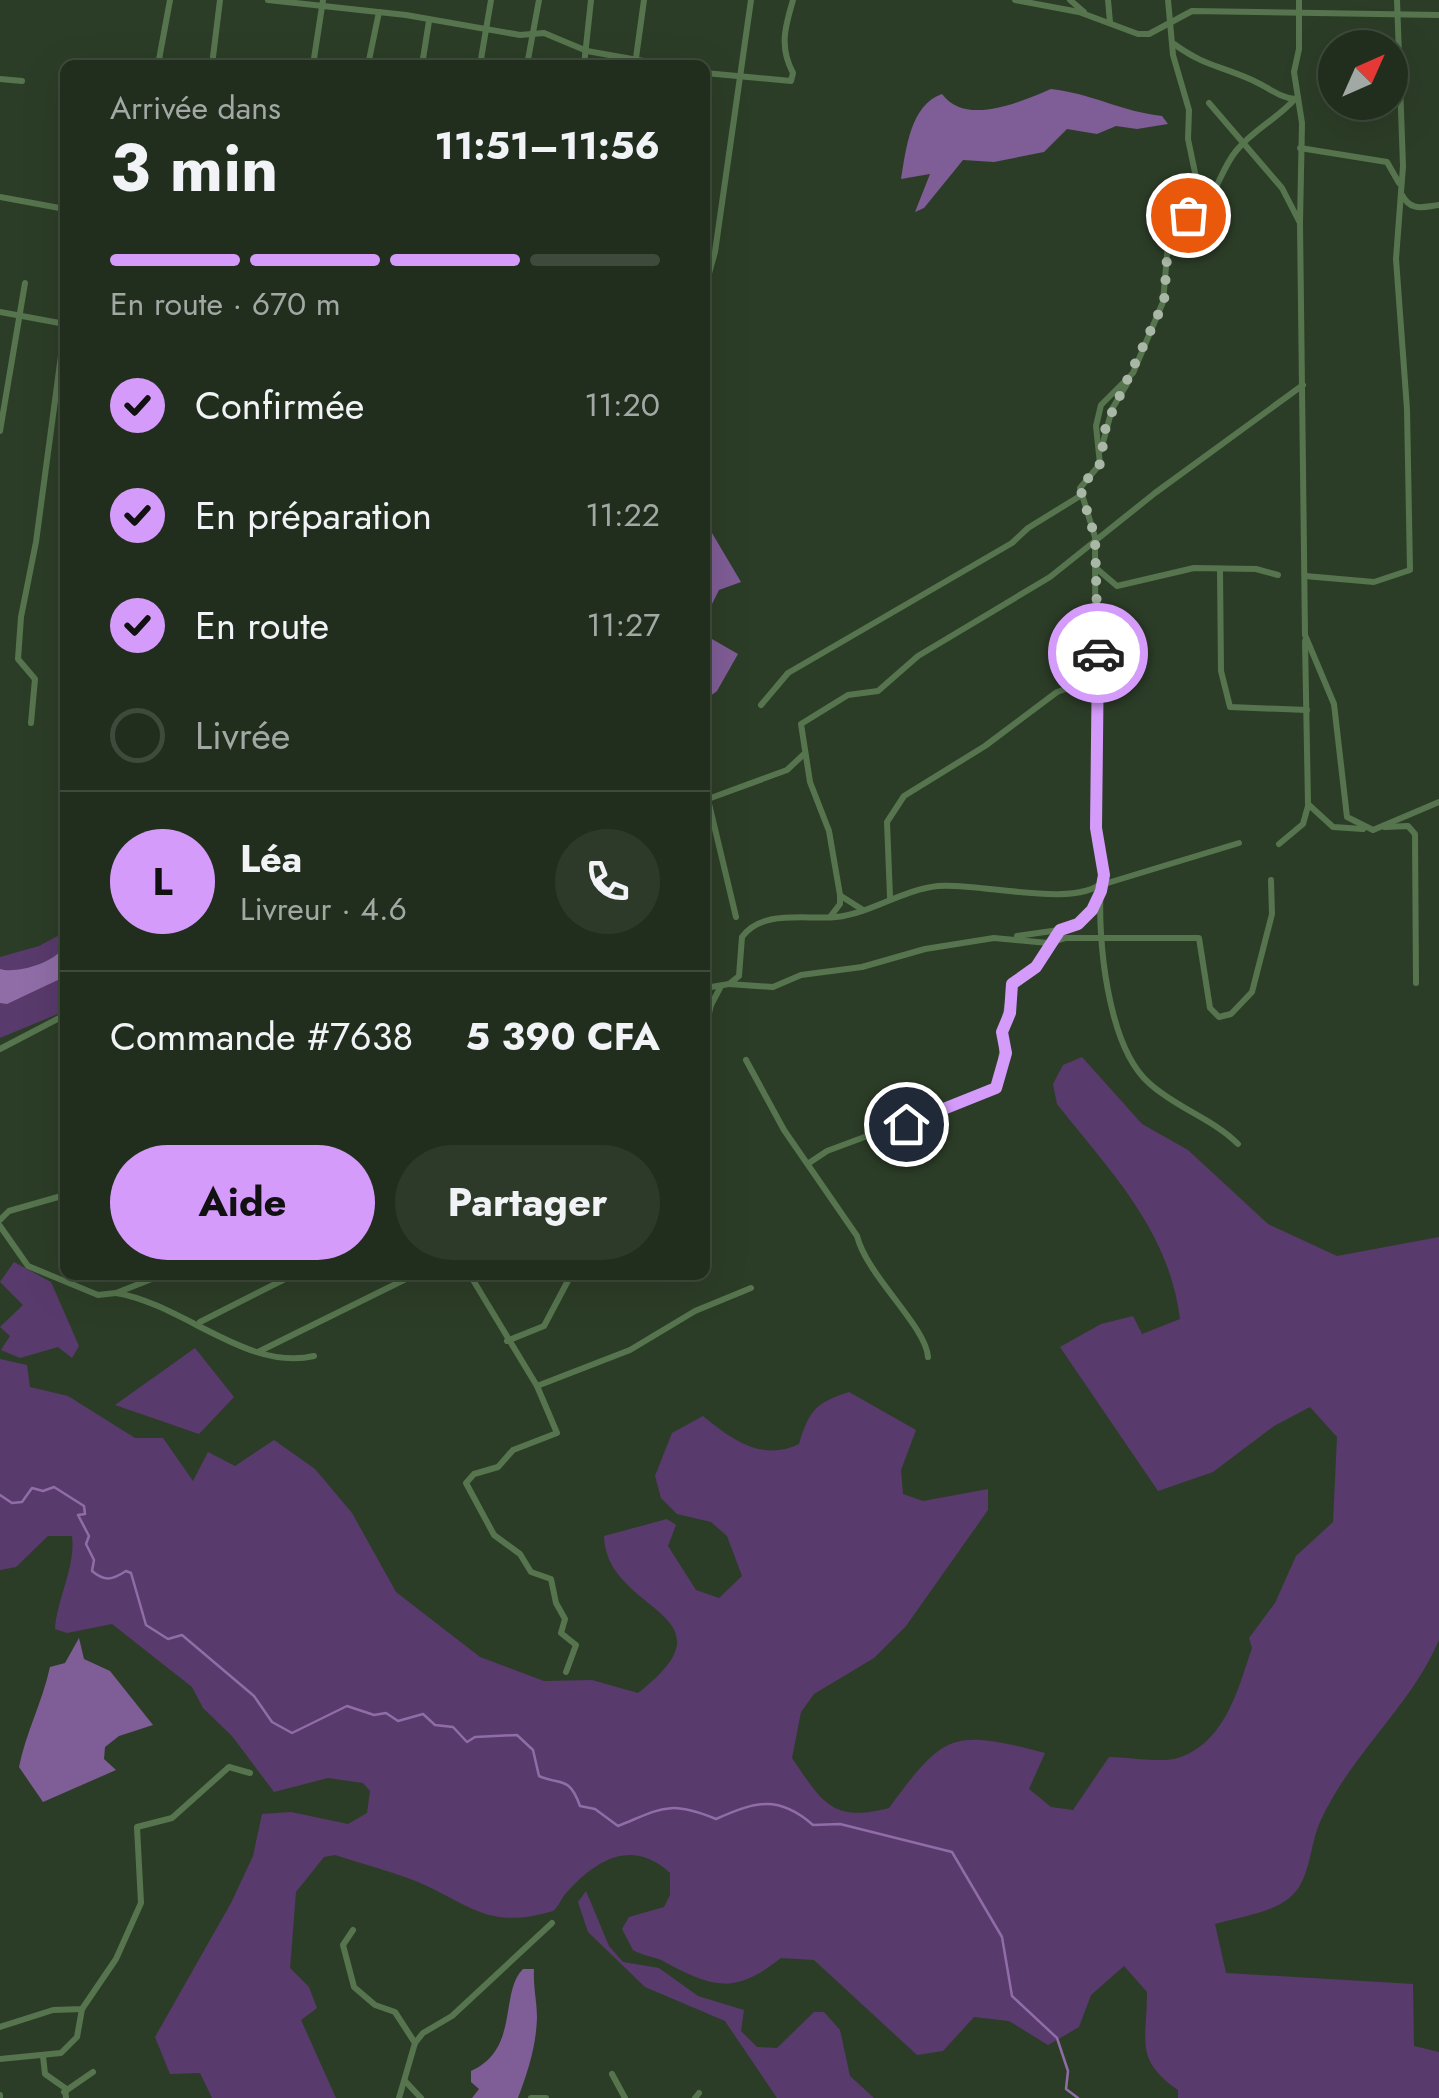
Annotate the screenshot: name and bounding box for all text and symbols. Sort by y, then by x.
north arrow [1318,30,1408,120]
map controls [1318,30,1408,120]
text: Arrivée dans [110,85,281,131]
text: 11:51–11:56 [435,118,660,173]
text: 3 min [110,121,278,215]
pin [1146,173,1231,258]
icon: bag [1161,188,1216,243]
text: En route · 670 m [110,281,341,327]
icon: check [110,378,165,433]
text: Confirmée [195,378,364,433]
text: 11:20 [584,382,660,428]
icon: check [110,488,165,543]
text: En préparation [195,488,432,543]
text: 11:22 [585,492,660,538]
icon: check [110,598,165,653]
text: En route [195,598,329,653]
text: 11:27 [587,602,660,648]
courier [1048,603,1148,703]
icon: car [1071,626,1126,681]
text: Livrée [195,708,290,763]
button: phone [555,829,660,934]
text: Léa [240,831,302,886]
text: L [152,854,173,909]
text: Livreur · 4.6 [240,886,407,932]
text: Commande #7638 [110,1009,413,1064]
text: 5 390 CFA [466,1009,660,1064]
pin [864,1082,949,1167]
icon: home [879,1097,934,1152]
button: Aide [110,1145,375,1260]
button: Partager [395,1145,660,1260]

